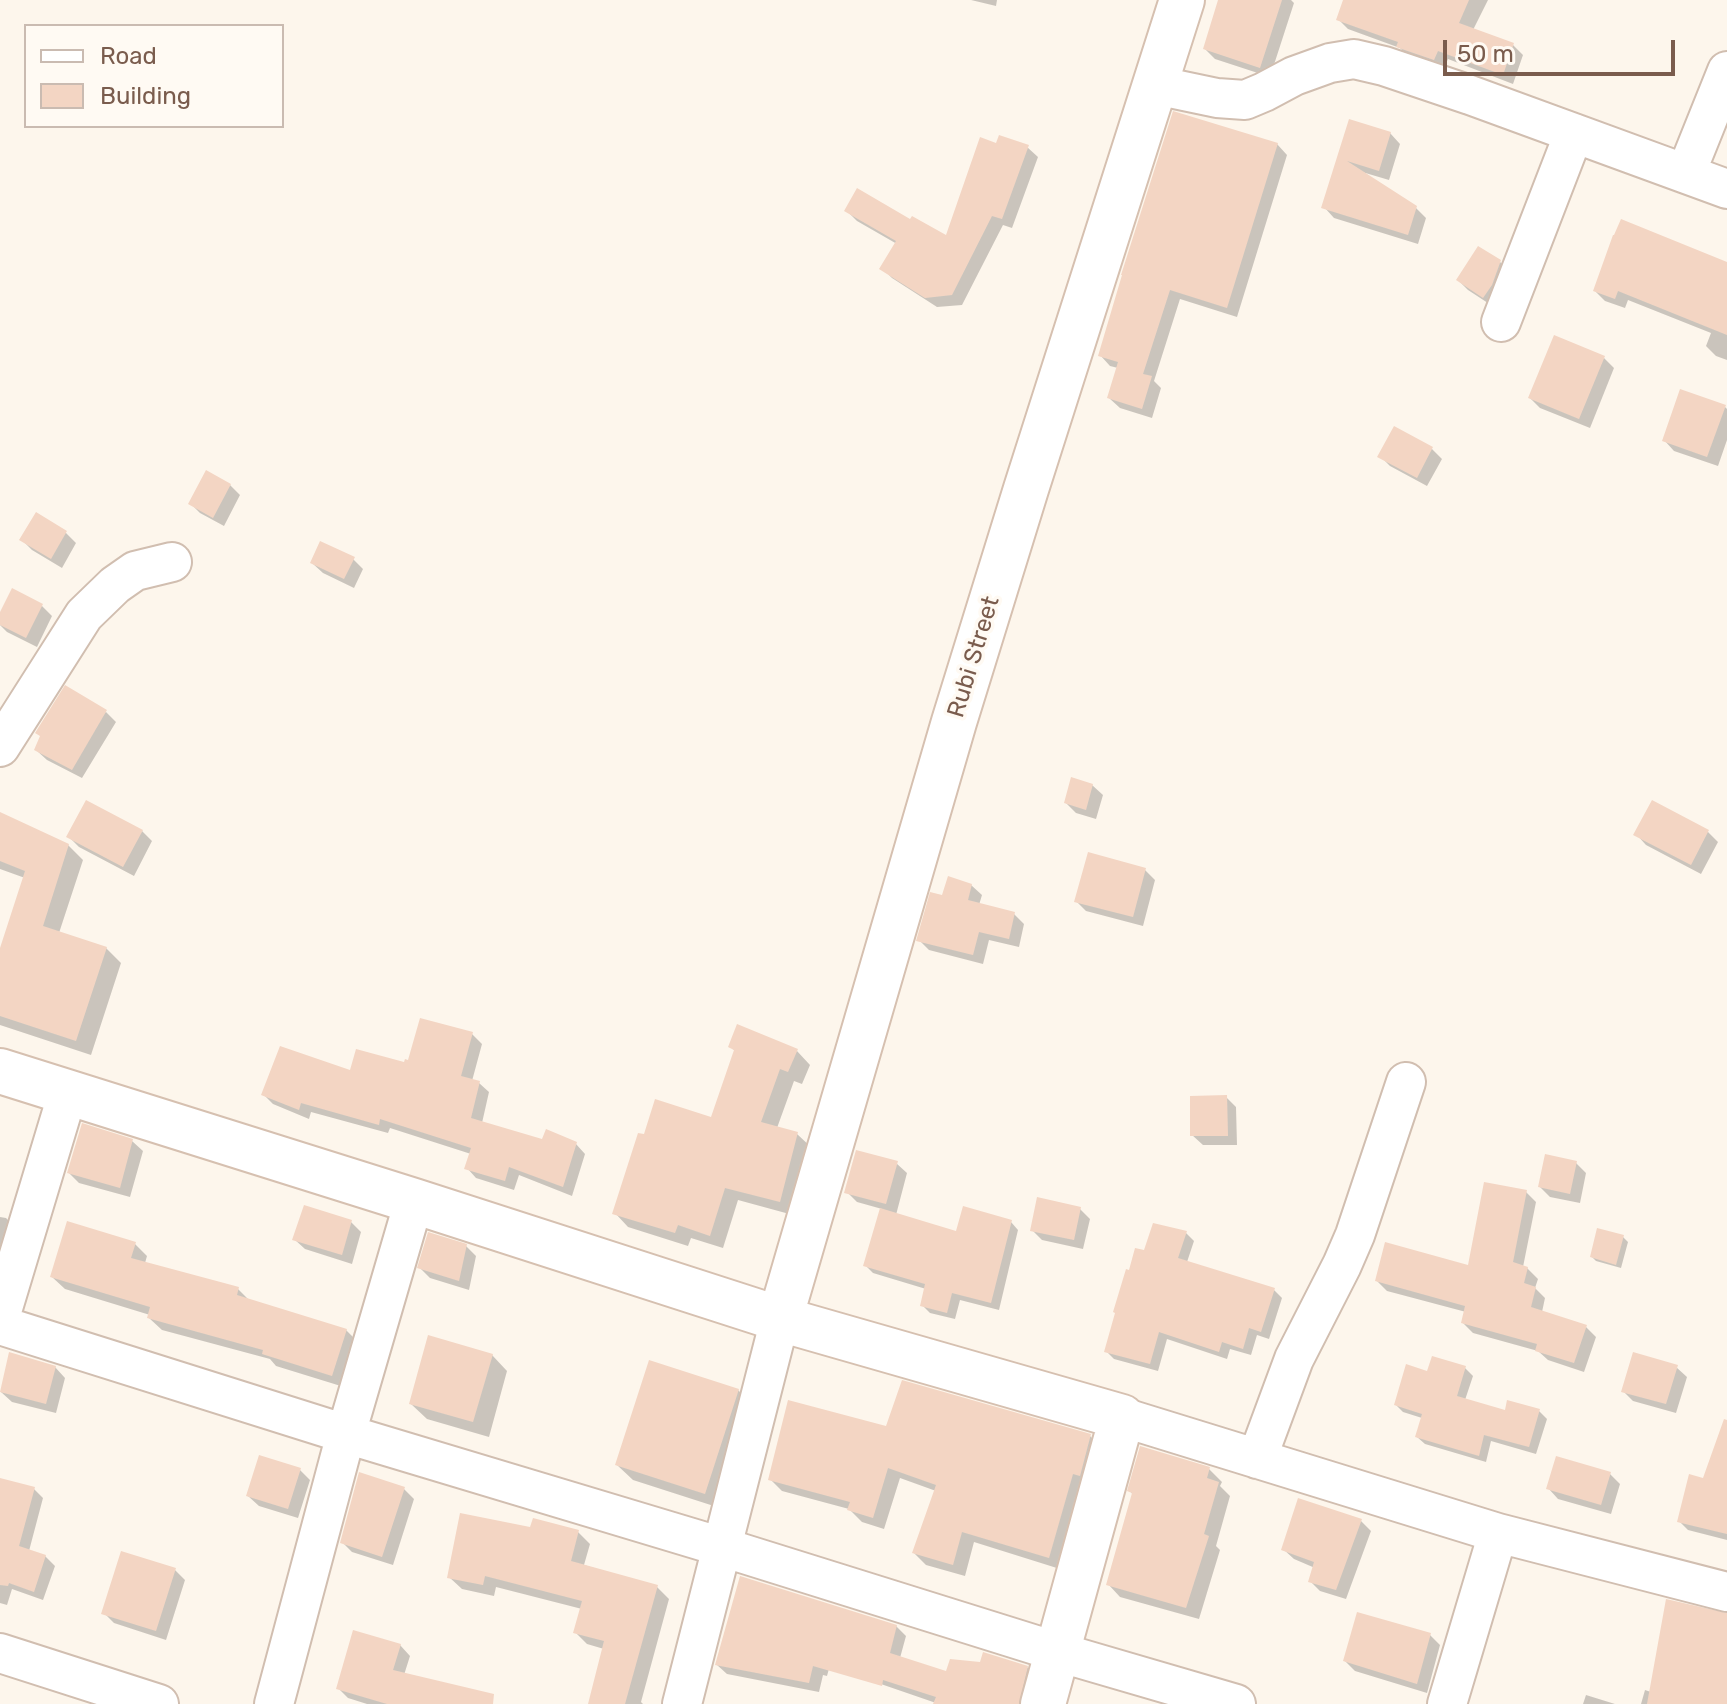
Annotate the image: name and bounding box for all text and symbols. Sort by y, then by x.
legend [24,24,284,128]
scale bar [1447,24,1679,74]
text: 50 m [1457,40,1514,68]
text: Road [100,42,157,70]
text: Building [100,82,191,110]
street label: Rubi Street [942,593,1006,721]

